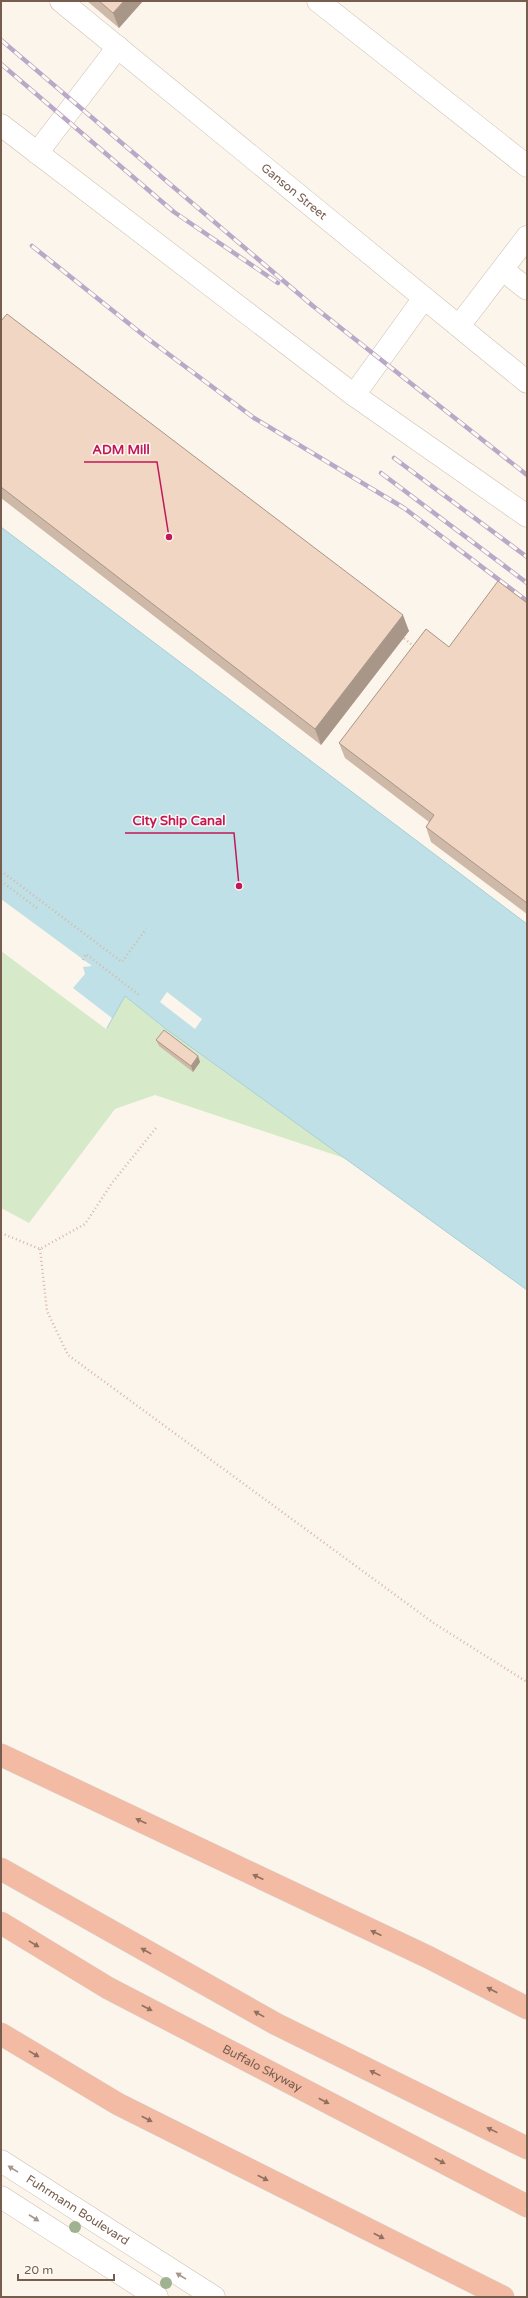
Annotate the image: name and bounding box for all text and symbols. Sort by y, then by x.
street label: Ganson Street [258,160,330,223]
callout: ADM Mill [84,437,157,462]
text: ADM Mill [92,442,150,458]
callout: City Ship Canal [125,808,234,833]
text: City Ship Canal [133,813,225,829]
one-way arrow [135,1818,147,1824]
one-way arrow [253,1874,264,1880]
one-way arrow [370,1930,382,1936]
one-way arrow [28,1940,40,1947]
one-way arrow [140,1947,152,1954]
one-way arrow [487,1987,498,1994]
one-way arrow [141,2005,153,2012]
one-way arrow [253,2011,265,2018]
street label: Buffalo Skyway [220,2042,305,2095]
one-way arrow [29,2050,39,2058]
one-way arrow [370,2070,381,2076]
one-way arrow [319,2098,330,2104]
one-way arrow [141,2116,153,2122]
one-way arrow [486,2127,498,2133]
one-way arrow [434,2158,445,2164]
one-way arrow [7,2165,19,2172]
street label: Fuhrmann Boulevard [24,2172,132,2248]
one-way arrow [257,2174,269,2181]
one-way arrow [29,2214,39,2222]
one-way arrow [373,2233,385,2239]
scale bar [18,2256,114,2282]
text: 20 m [24,2263,53,2277]
one-way arrow [176,2272,186,2280]

